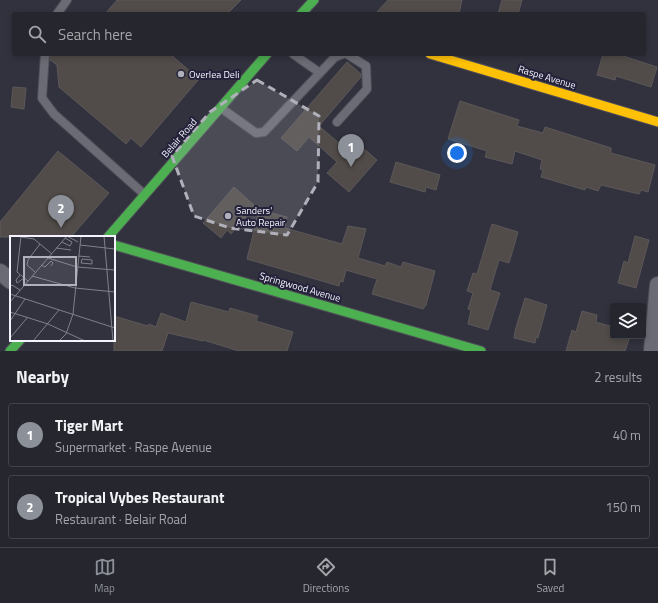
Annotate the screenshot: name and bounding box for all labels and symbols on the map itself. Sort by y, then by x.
street label: Raspe Avenue [516,61,578,93]
place label: Overlea Deli [189,67,239,82]
marker: Overlea Deli [176,69,186,79]
street label: Belair Road [158,115,200,161]
pin: 1 [338,134,364,167]
your location [447,143,467,163]
pin: 2 [48,195,74,228]
place label: Sanders' Auto Repair [236,203,286,230]
marker: Sanders' Auto Repair [223,211,233,221]
inset map [10,236,115,341]
street label: Springwood Avenue [258,268,342,306]

